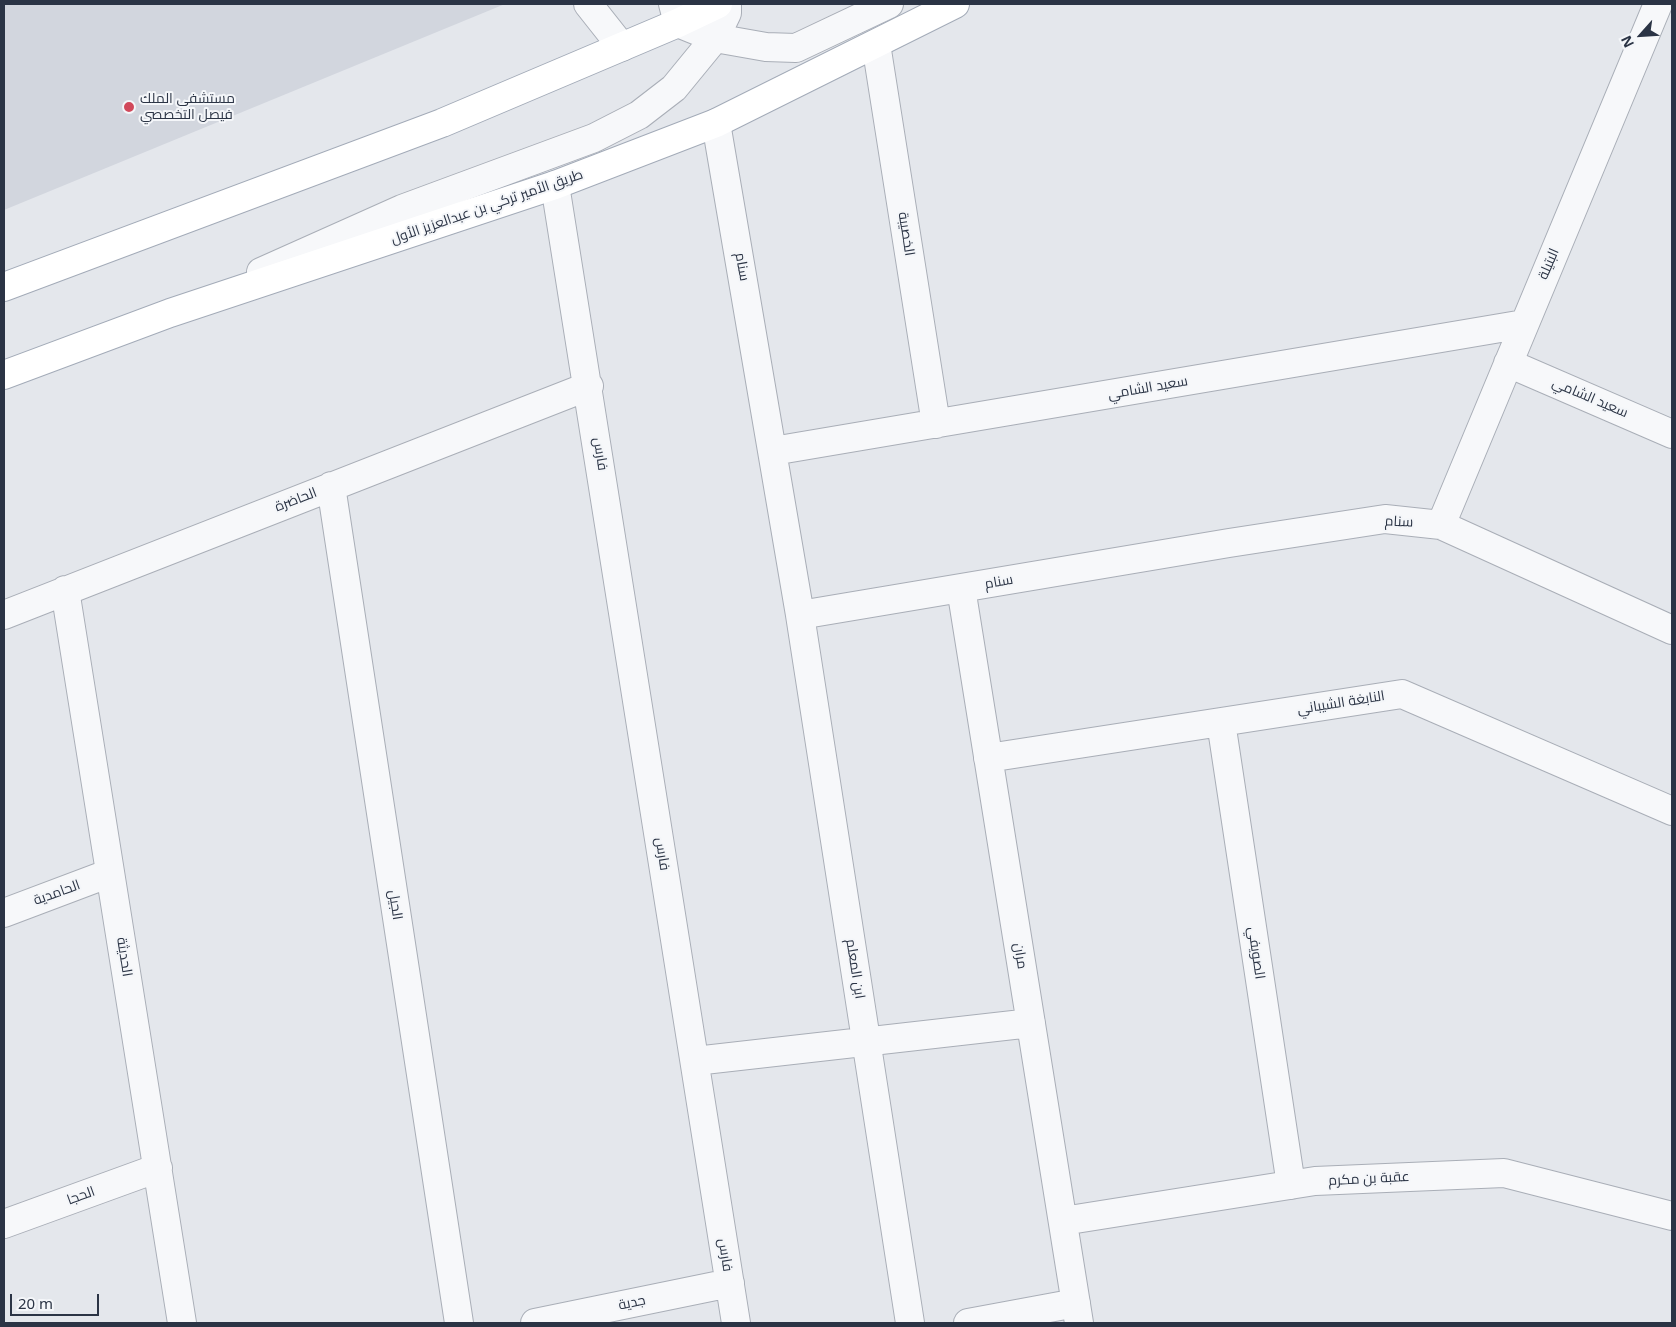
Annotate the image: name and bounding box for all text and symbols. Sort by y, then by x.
north arrow [1616,10,1666,60]
text: N [1616,33,1638,51]
place label: مستشفى الملك فيصل التخصصي [140,91,235,124]
marker: مستشفى الملك فيصل التخصصي [122,100,136,114]
street label: طريق الأمير تركي بن عبدالعزيز الأول [389,166,585,248]
street label: الخصيبة [894,211,918,257]
street label: البتيلة [1535,246,1563,282]
street label: سنام [731,251,753,283]
street label: سعيد الشامي [1107,373,1189,403]
street label: سعيد الشامي [1549,374,1631,422]
street label: فارس [589,436,611,472]
street label: الحاضرة [273,484,319,516]
street label: سنام [1384,513,1414,531]
street label: سنام [983,571,1015,593]
street label: النابغة الشيباني [1296,688,1386,718]
street label: فارس [651,836,673,872]
street label: الحامدية [31,877,83,909]
street label: الجيل [384,889,406,921]
street label: الصويفي [1244,926,1268,980]
street label: الحديثة [113,936,135,978]
street label: ابن المعلم [842,938,868,1000]
street label: مران [1010,942,1030,970]
street label: عقبة بن مكرم [1328,1168,1410,1190]
street label: الحجا [65,1183,97,1209]
street label: فارس [714,1237,736,1273]
scale bar [12,1284,101,1316]
street label: جدية [617,1292,647,1314]
text: 20 m [18,1293,53,1313]

